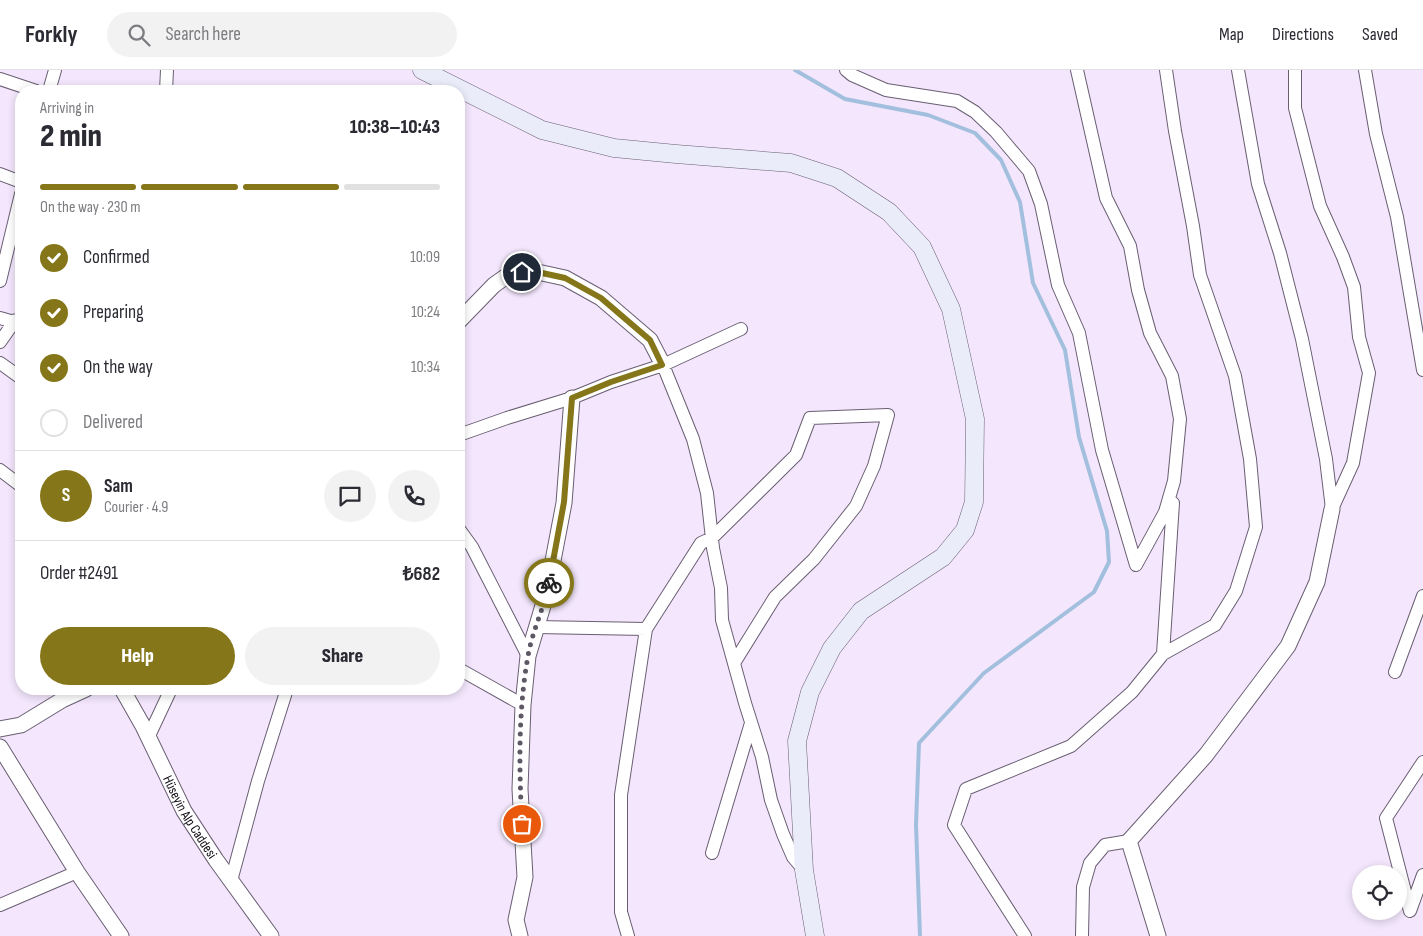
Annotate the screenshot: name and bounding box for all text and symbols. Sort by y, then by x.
search box [107,12,457,57]
text: Forkly [25,20,77,49]
icon: search [125,21,153,49]
text: Search here [165,23,241,46]
text: Map [1219,24,1244,45]
text: Directions [1272,24,1334,45]
text: Saved [1362,24,1398,45]
text: Arriving in [40,99,94,118]
text: 10:38–10:43 [350,116,440,139]
text: 2 min [40,117,102,156]
text: On the way · 230 m [40,198,140,217]
icon: check [40,244,68,272]
text: Confirmed [83,246,150,269]
text: 10:09 [410,248,440,267]
pin [501,251,543,293]
icon: home [508,258,536,286]
icon: check [40,299,68,327]
text: Preparing [83,301,144,324]
text: 10:24 [411,303,440,322]
icon: check [40,354,68,382]
text: On the way [83,356,153,379]
text: 10:34 [411,358,440,377]
text: Delivered [83,411,143,434]
button: chat [324,470,376,522]
button: phone [388,470,440,522]
text: Sam [104,475,133,498]
text: S [62,484,70,507]
text: Courier · 4.9 [104,498,168,517]
courier [524,558,574,608]
text: Order #2491 [40,562,118,585]
text: ₺682 [403,563,440,586]
icon: bike [535,569,563,597]
button: Help [40,627,235,685]
button: Share [245,627,440,685]
street label: Hüseyin Alp Caddesi [159,773,221,862]
pin [501,803,543,845]
icon: bag [508,810,536,838]
map controls [1352,865,1407,920]
button: locate [1352,865,1407,920]

